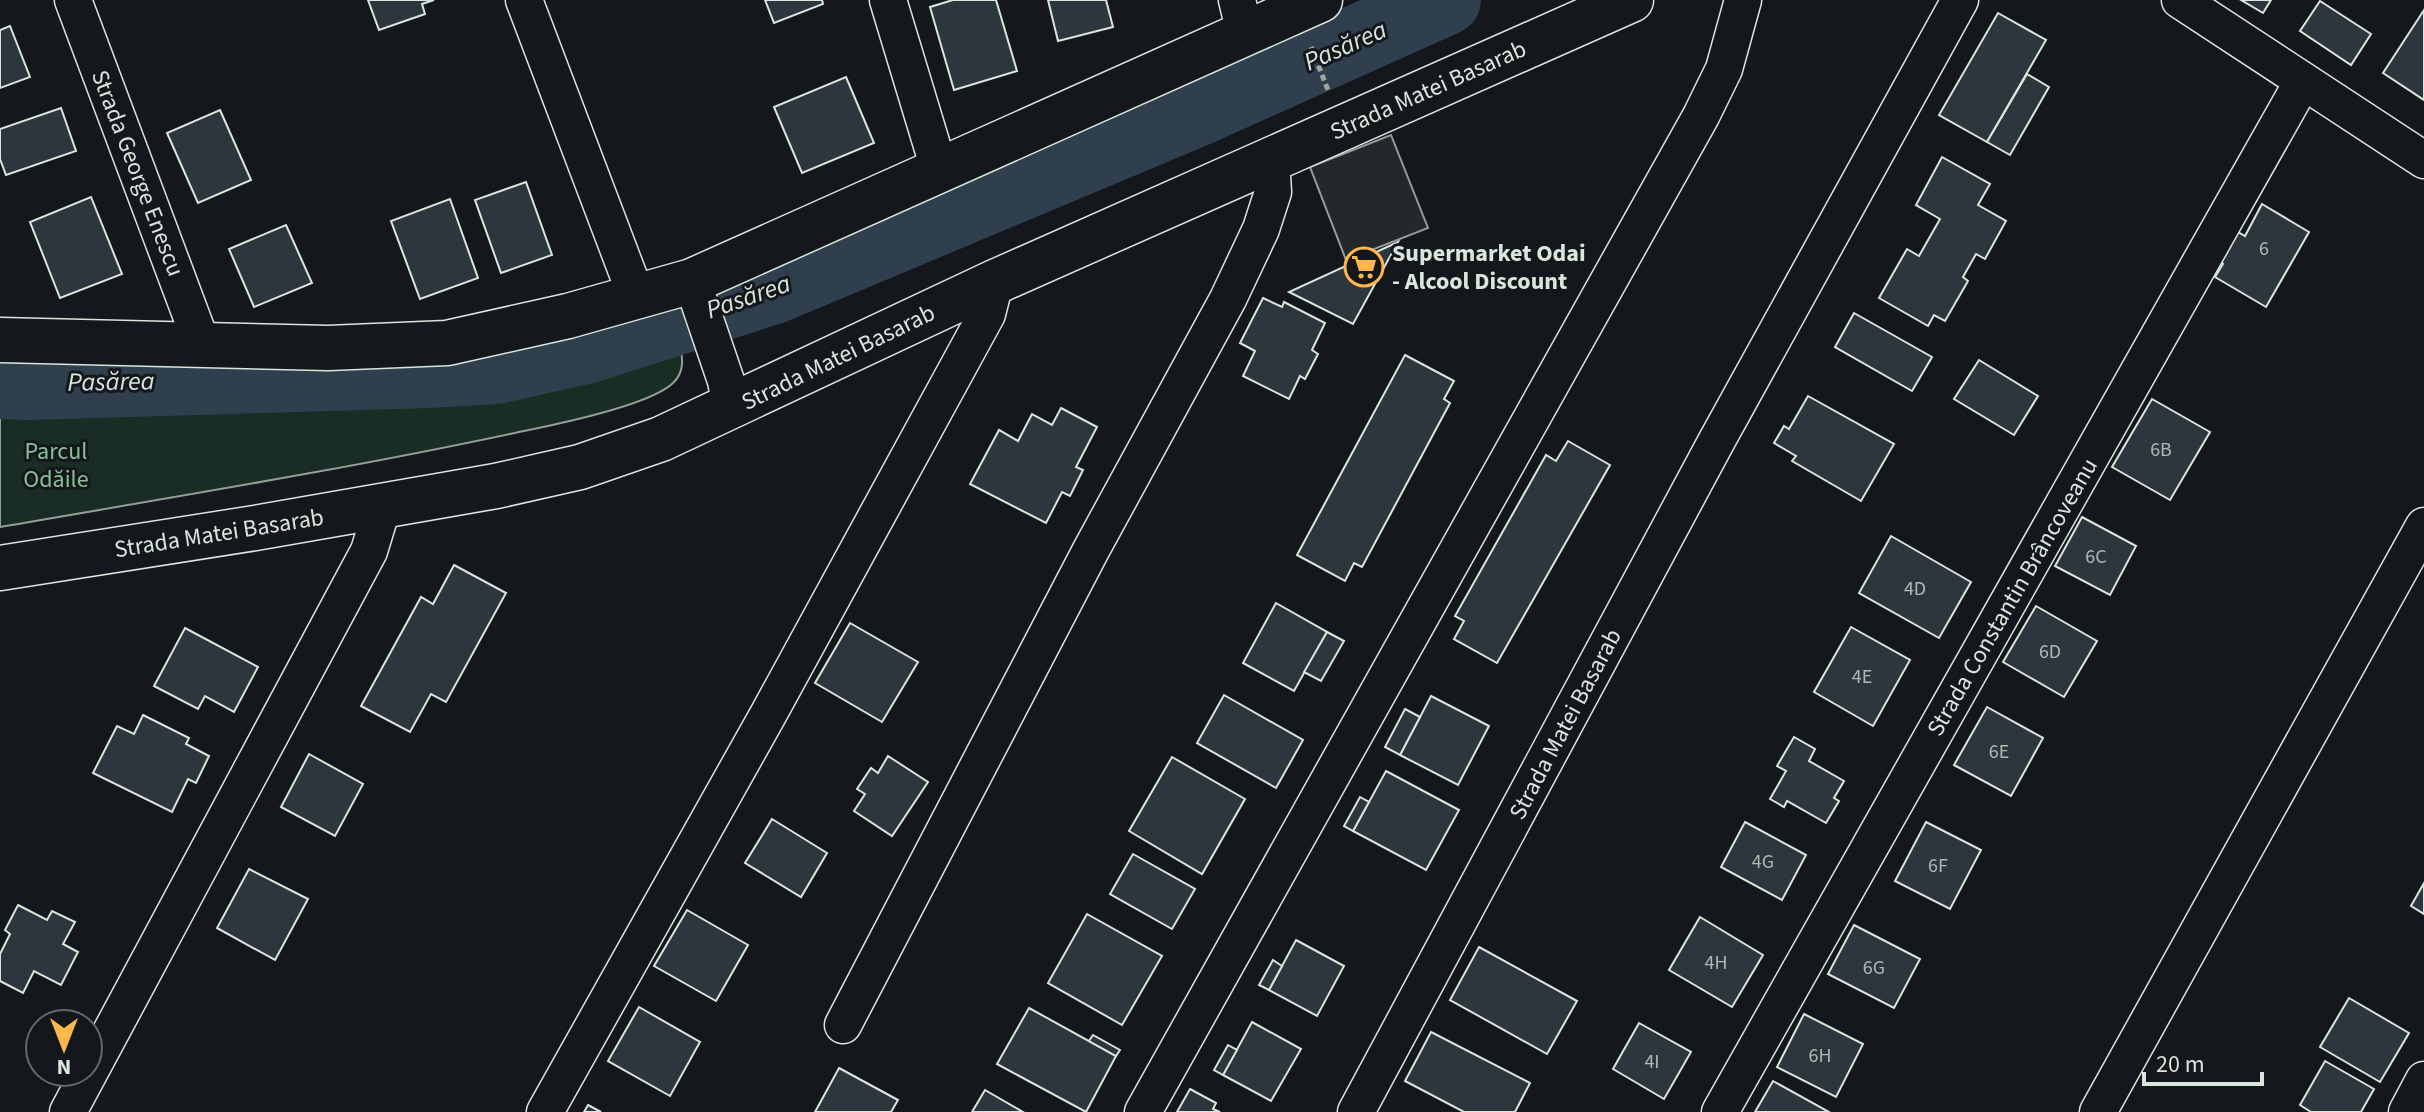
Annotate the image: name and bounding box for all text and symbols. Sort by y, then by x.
water label: Pasărea [1298,11,1393,80]
street label: Strada Matei Basarab [1324,31,1532,149]
street label: Strada George Enescu [82,65,193,281]
house number: 6 [2259,235,2269,263]
place label: Supermarket Odai - Alcool Discount [1392,236,1586,299]
supermarket icon: Supermarket Odai - Alcool Discount [1343,246,1385,288]
water label: Pasărea [701,265,796,328]
street label: Strada Matei Basarab [735,295,941,420]
water label: Pasărea [67,362,155,401]
park label: Parcul Odăile [23,434,89,497]
house number: 6B [2150,436,2172,464]
street label: Strada Constantin Brâncoveanu [1918,452,2107,743]
street label: Strada Matei Basarab [112,500,326,567]
house number: 6C [2085,543,2107,571]
house number: 4D [1904,575,1926,603]
street label: Strada Matei Basarab [1500,623,1631,826]
house number: 6D [2039,638,2061,666]
house number: 4E [1852,663,1872,691]
house number: 6E [1989,738,2009,766]
house number: 4G [1752,848,1774,876]
house number: 6F [1928,852,1948,880]
house number: 4H [1705,949,1727,977]
house number: 6G [1863,954,1885,982]
north arrow [24,1008,104,1088]
scale bar [2144,1036,2262,1086]
house number: 6H [1809,1042,1831,1070]
text: 20 m [2156,1047,2205,1082]
house number: 4I [1644,1048,1660,1076]
text: N [57,1051,71,1083]

